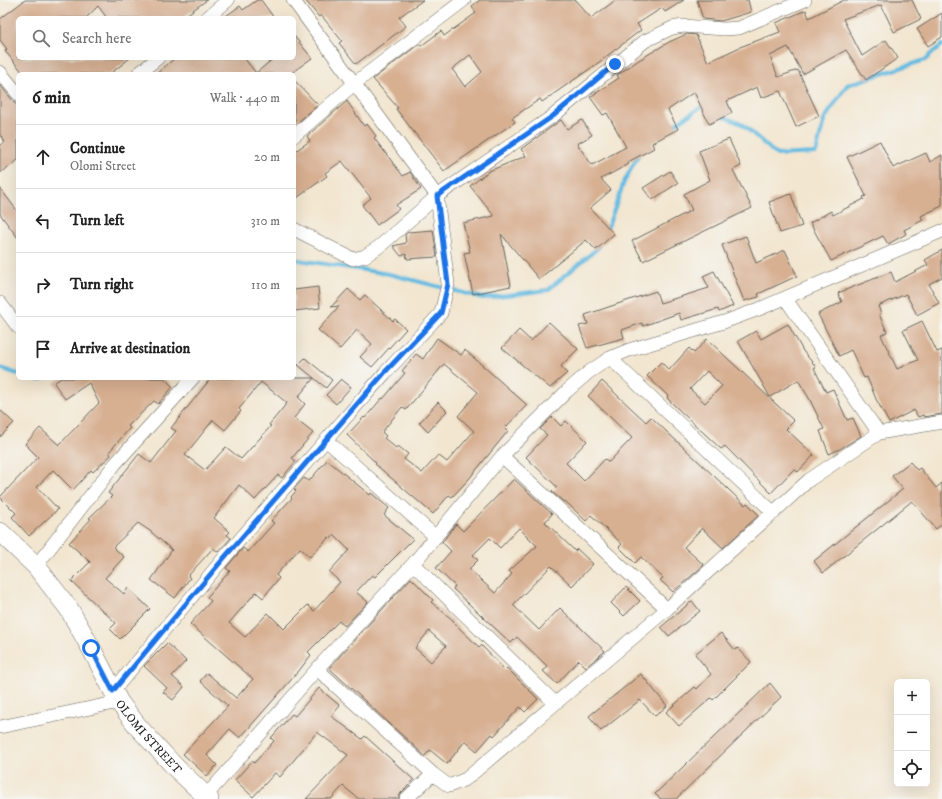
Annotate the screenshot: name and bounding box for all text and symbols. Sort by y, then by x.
search box [16,16,296,60]
icon: search [30,27,52,49]
text: Search here [62,29,131,48]
route end [606,55,624,73]
text: 6 min [32,87,71,109]
text: Walk · 440 m [210,90,280,106]
text: Continue [70,139,125,158]
icon: ahead [32,146,54,168]
text: 20 m [254,149,280,165]
text: Olomi Street [70,158,136,174]
icon: left [32,210,54,232]
text: Turn left [70,211,124,230]
text: 310 m [251,213,280,229]
icon: right [32,274,54,296]
text: Turn right [70,275,133,294]
text: 110 m [251,277,280,293]
icon: arrive [32,338,54,360]
text: Arrive at destination [70,339,190,358]
route start [82,639,100,657]
map controls [894,679,930,787]
button: + [894,679,930,715]
street label: OLOMI STREET [112,697,185,777]
button: − [894,715,930,751]
button: locate [894,751,930,787]

